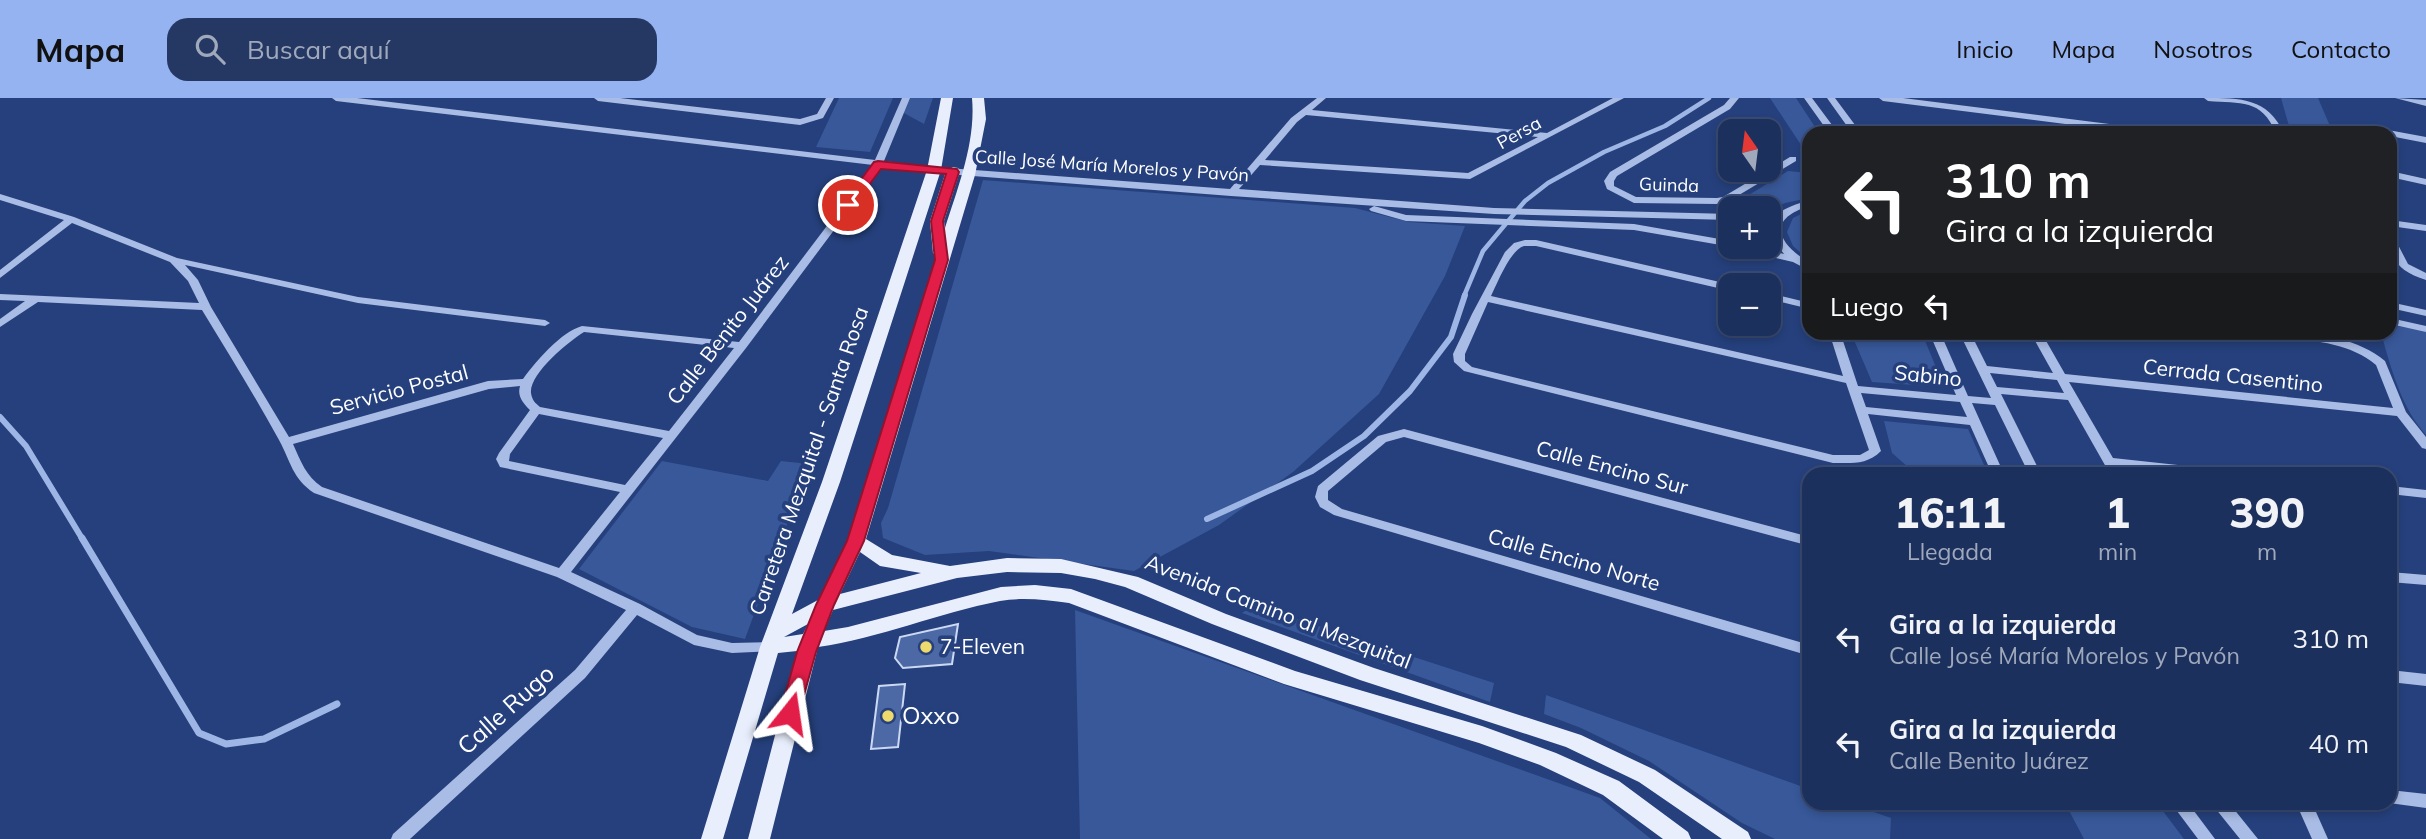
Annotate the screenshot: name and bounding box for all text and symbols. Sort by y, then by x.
search box [167,18,657,81]
text: Mapa [35,29,125,70]
icon: search [191,30,229,68]
text: Buscar aquí [247,33,390,66]
text: Inicio [1956,34,2013,64]
text: Mapa [2051,34,2115,64]
text: Nosotros [2153,34,2253,64]
text: Contacto [2291,34,2391,64]
street label: Persa [1493,111,1545,154]
north arrow [1718,119,1782,182]
map controls [1718,119,1781,336]
street label: Calle José María Morelos y Pavón [974,144,1250,187]
text: 310 m [1945,149,2091,210]
icon: left [1830,154,1921,245]
street label: Guinda [1639,172,1699,197]
pin [818,175,878,235]
icon: arrive [829,186,867,224]
button: + [1718,196,1781,259]
text: Gira a la izquierda [1945,210,2214,250]
street label: Calle Benito Juárez [661,249,794,409]
button: − [1718,273,1781,336]
icon: left [1918,287,1956,325]
text: Luego [1830,290,1904,323]
street label: Carretera Mezquital - Santa Rosa [743,303,873,618]
street label: Cerrada Casentino [2142,353,2324,397]
street label: Servicio Postal [327,358,471,420]
street label: Sabino [1893,359,1963,391]
street label: Calle Encino Sur [1533,434,1691,500]
text: 16:11 [1894,486,2006,539]
text: 1 [2105,486,2130,539]
text: 390 [2229,486,2305,539]
street label: Calle Encino Norte [1485,522,1663,596]
text: Llegada [1907,537,1993,566]
text: min [2098,537,2137,566]
text: m [2257,537,2277,566]
street label: Avenida Camino al Mezquital [1142,548,1415,674]
text: Gira a la izquierda [1889,608,2117,641]
icon: left [1830,620,1868,658]
text: 310 m [2293,622,2369,655]
place label: 7-Eleven [940,633,1025,659]
marker: 7-Eleven [918,639,934,655]
text: Calle José María Morelos y Pavón [1889,641,2240,670]
street label: Calle Rugo [451,658,560,760]
position arrow [753,676,827,750]
place label: Oxxo [902,700,960,730]
marker: Oxxo [880,708,896,724]
text: Gira a la izquierda [1889,713,2117,746]
icon: left [1830,725,1868,763]
text: 40 m [2308,727,2369,760]
text: Calle Benito Juárez [1889,746,2089,775]

